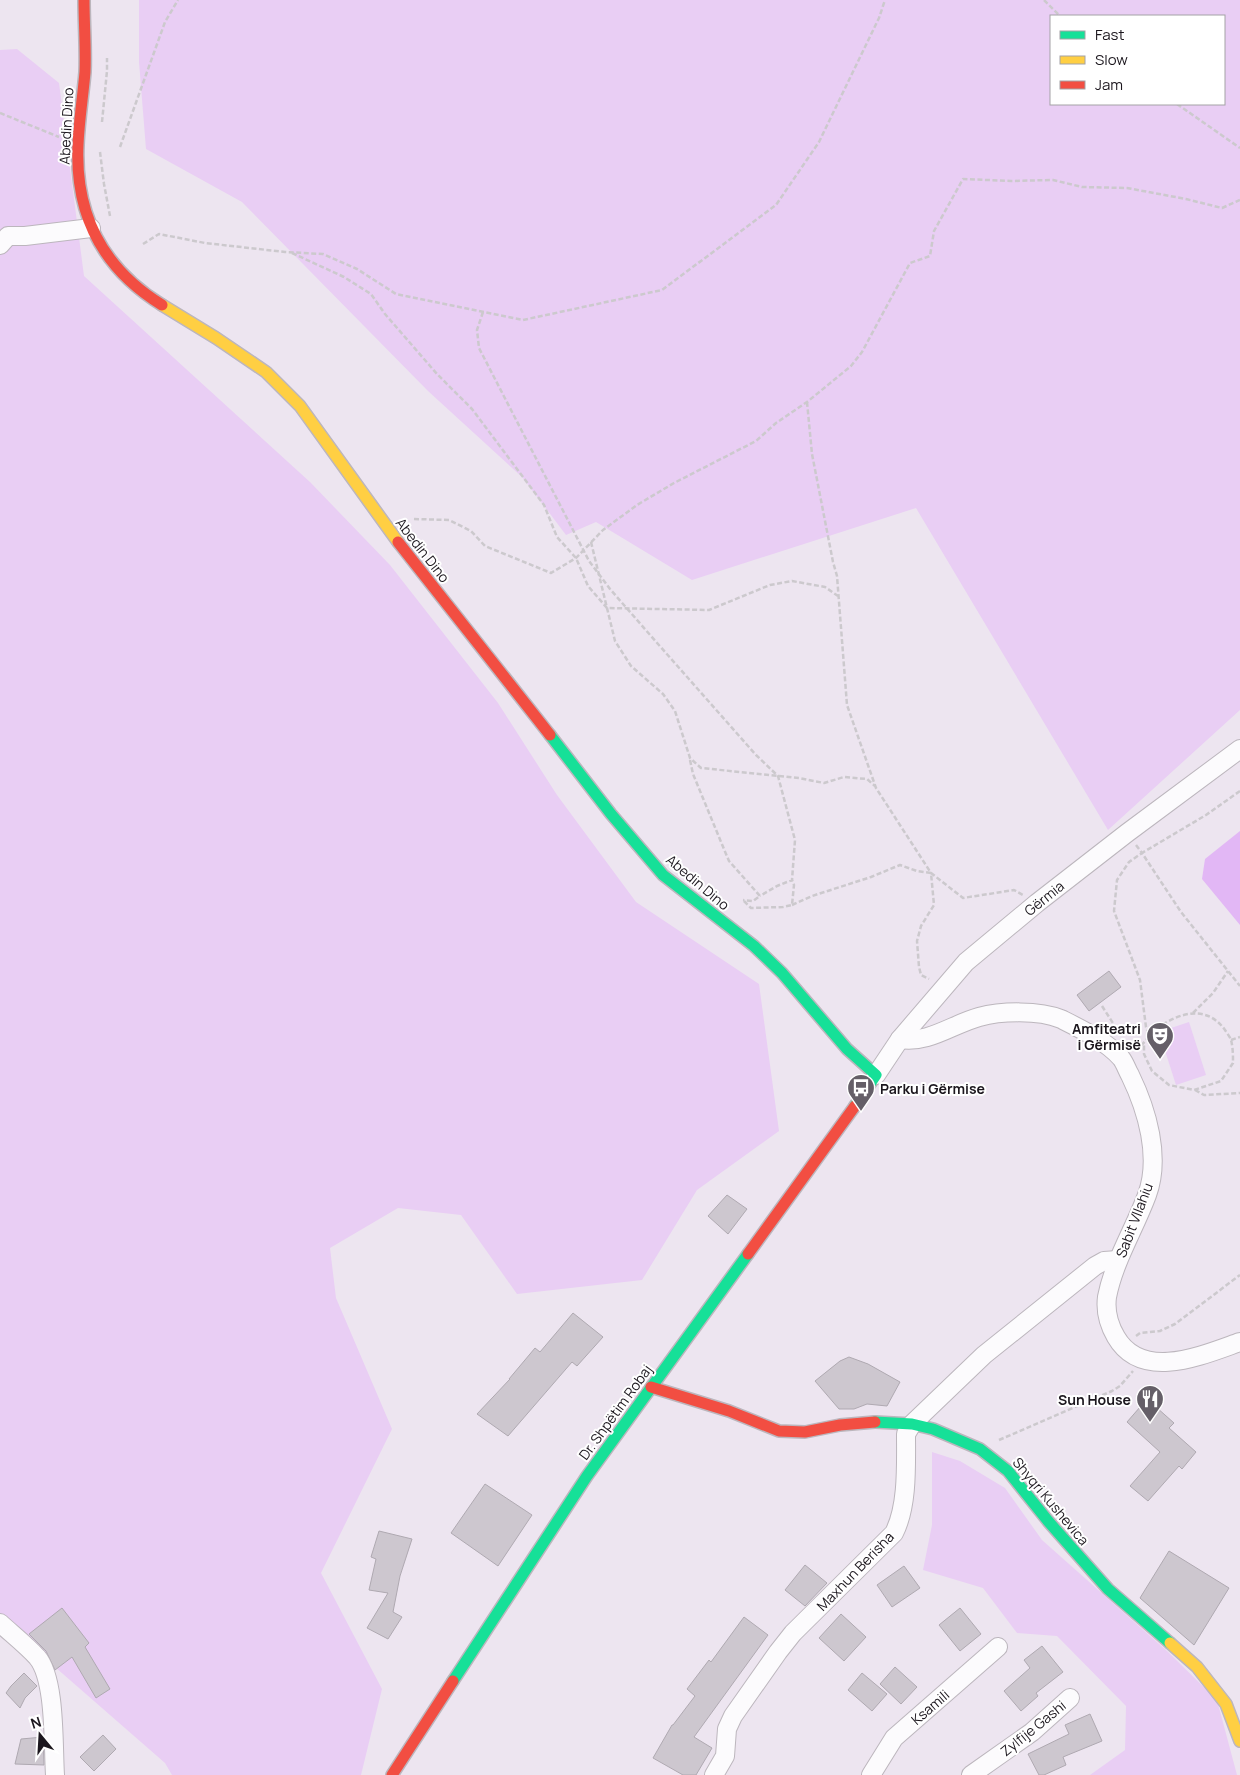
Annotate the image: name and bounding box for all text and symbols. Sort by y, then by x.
legend [1050,15,1225,105]
text: Fast [1095,24,1124,45]
text: Slow [1095,49,1128,70]
text: Jam [1095,74,1123,95]
street label: Abedin Dino [54,87,78,165]
street label: Abedin Dino [392,514,454,586]
street label: Abedin Dino [662,850,734,914]
street label: Gërmia [1020,876,1068,920]
place label: Amfiteatri i Gërmisë [1072,1019,1141,1054]
theatre icon: Amfiteatri i Gërmisë [1145,1021,1175,1060]
bus stop icon: Parku i Gërmise [846,1073,876,1112]
place label: Parku i Gërmise [880,1079,985,1098]
street label: Sabit Vllahiu [1111,1180,1157,1260]
street label: Dr. Shpëtim Robaj [574,1361,656,1463]
restaurant icon: Sun House [1135,1384,1165,1423]
place label: Sun House [1058,1390,1131,1409]
street label: Shyqri Kushevica [1009,1453,1093,1549]
street label: Maxhun Berisha [812,1527,898,1615]
street label: Ksamili [907,1685,953,1729]
street label: Zylfije Gashi [996,1696,1070,1760]
north arrow [15,1710,65,1760]
text: N [28,1712,44,1733]

